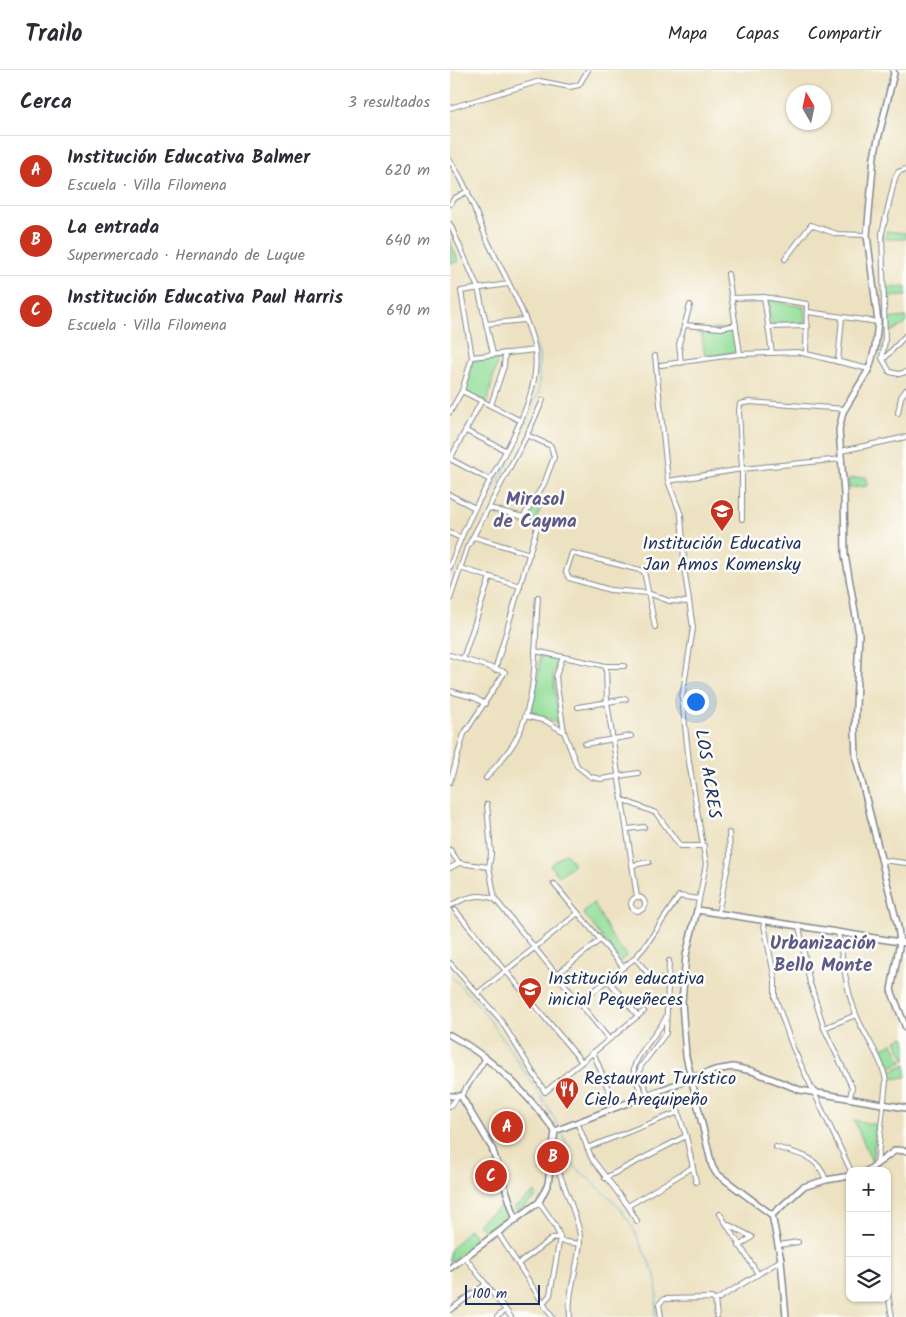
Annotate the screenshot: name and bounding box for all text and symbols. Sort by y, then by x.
text: Trailo [25,15,83,54]
text: Mapa [668,20,708,49]
text: Capas [736,20,780,49]
text: Compartir [808,20,881,49]
north arrow [786,85,831,130]
text: Cerca [20,86,72,119]
text: 3 resultados [348,90,430,115]
text: Institución Educativa Balmer [67,143,310,173]
text: A [31,158,41,183]
text: 620 m [385,158,430,183]
text: Escuela · Villa Filomena [67,173,227,198]
text: La entrada [67,213,159,243]
text: B [31,228,41,253]
text: 640 m [385,228,430,253]
text: Supermercado · Hernando de Luque [67,243,305,268]
text: Institución Educativa Paul Harris [67,283,343,313]
text: C [31,298,41,323]
text: 690 m [386,298,430,323]
text: Escuela · Villa Filomena [67,313,227,338]
district label: Mirasol de Cayma [493,485,577,537]
school or university icon: Institución Educativa Jan Amos Komensky [709,498,735,532]
place label: Institución Educativa Jan Amos Komensky [643,530,801,580]
your location [683,689,709,715]
street label: LOS ACRES [686,727,728,821]
district label: Urbanización Bello Monte [770,929,876,981]
place label: Institución educativa inicial Pequeñeces [548,965,704,1015]
school or university icon: Institución educativa inicial Pequeñeces [517,976,543,1010]
place label: Restaurant Turístico Cielo Arequipeño [584,1065,736,1115]
restaurant icon: Restaurant Turístico Cielo Arequipeño [554,1076,580,1110]
pin: A [491,1108,523,1146]
pin: B [537,1138,569,1176]
pin: C [475,1157,507,1195]
map controls [846,1167,891,1302]
button: + [846,1167,891,1212]
button: − [846,1212,891,1257]
button: layers [846,1257,891,1302]
scale bar [465,1282,540,1305]
text: 100 m [472,1283,507,1305]

